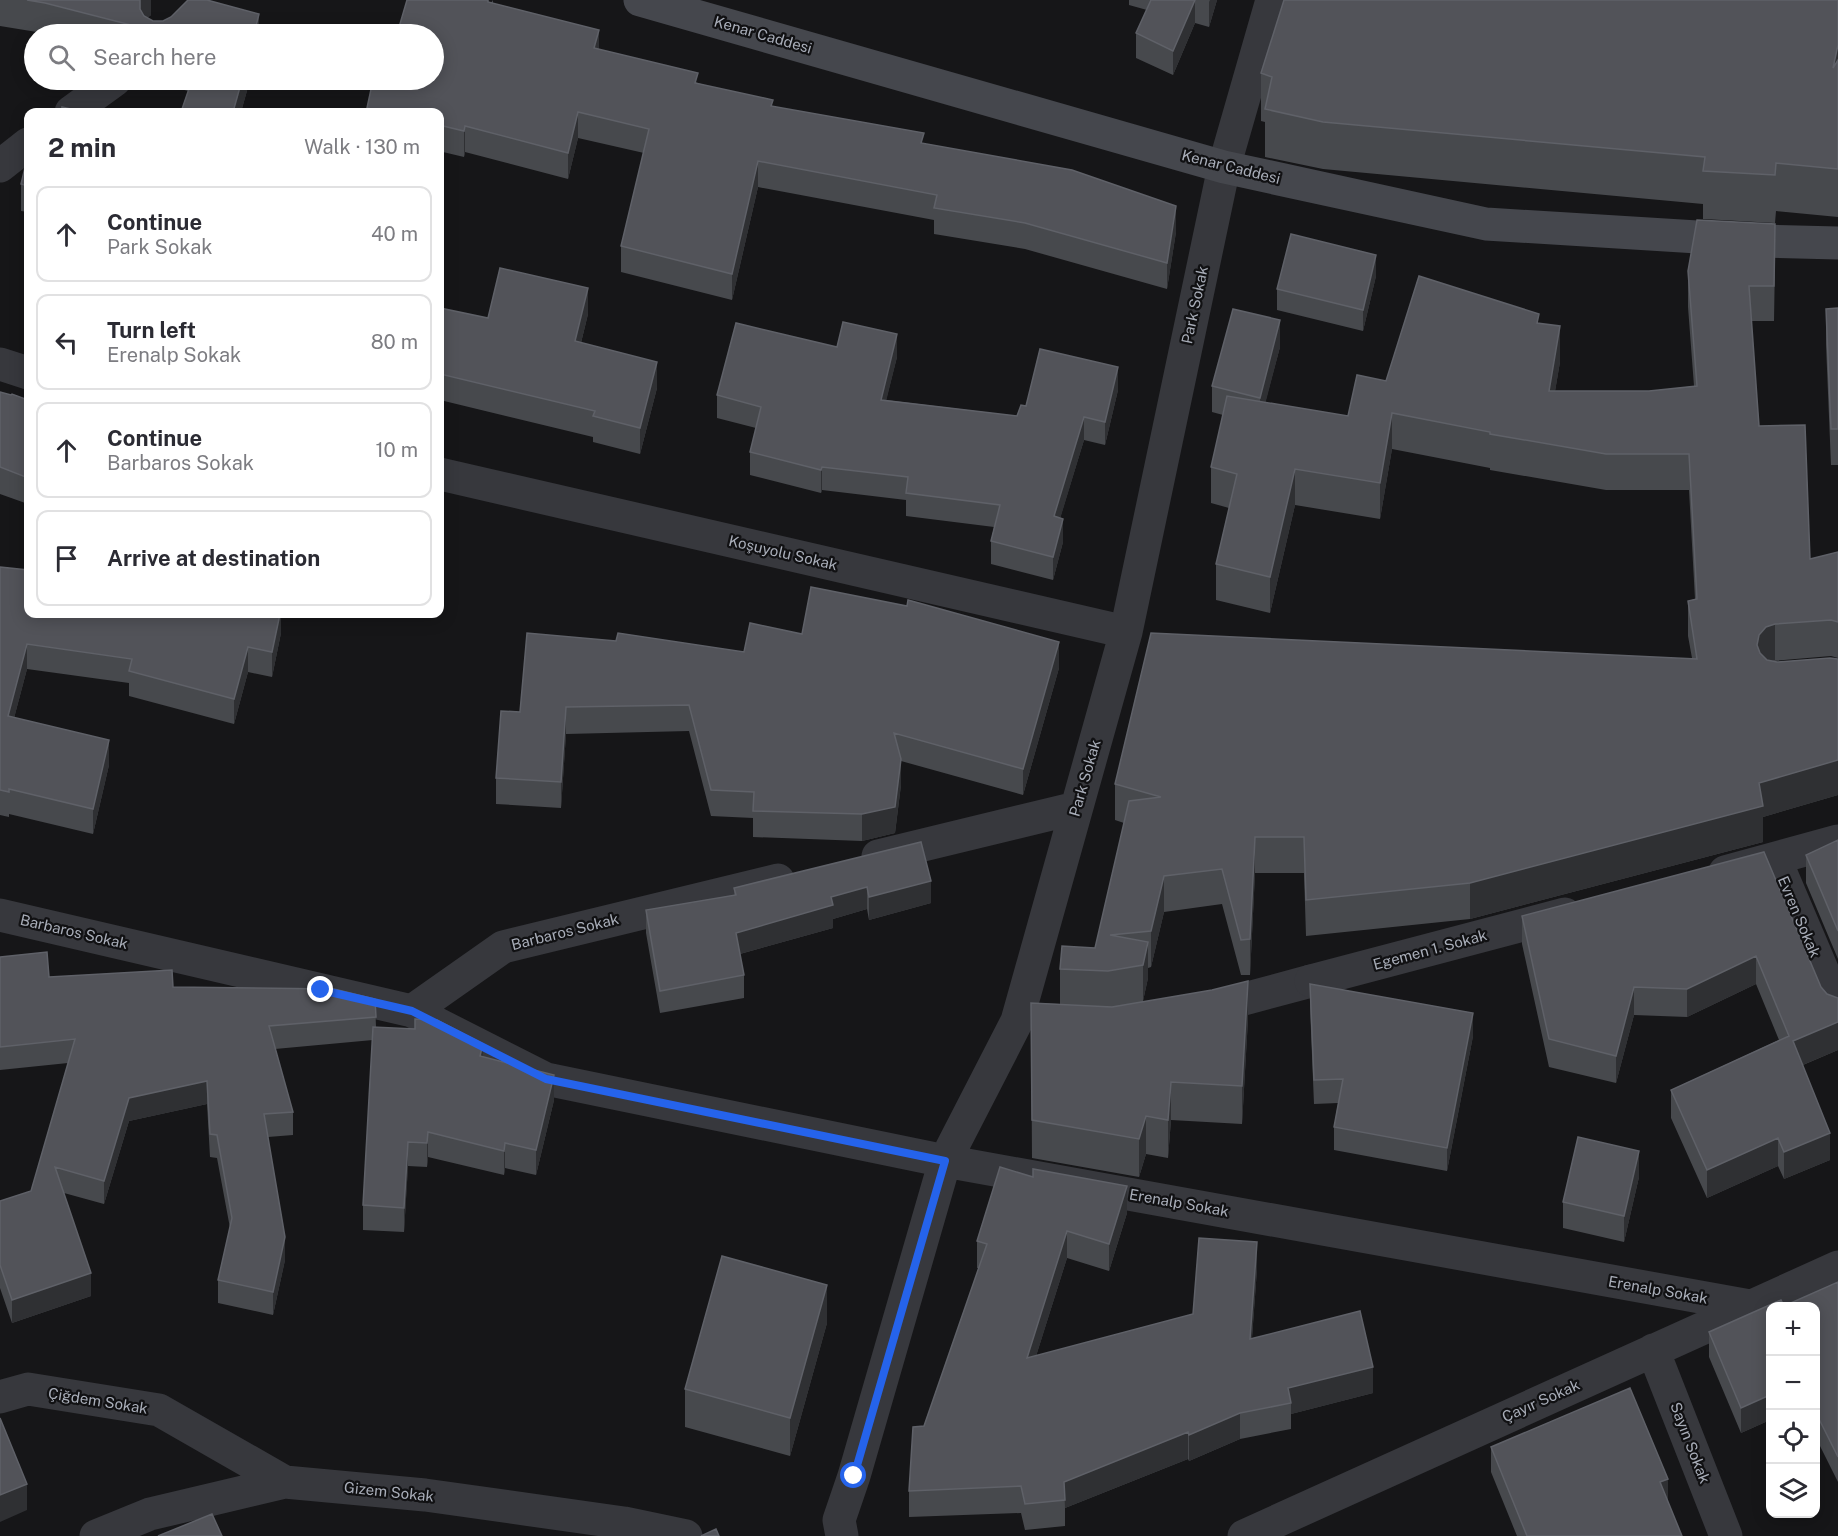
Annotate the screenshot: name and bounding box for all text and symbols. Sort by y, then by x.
street label: Kenar Caddesi [712,12,814,57]
search box [24,24,444,90]
icon: search [45,41,78,74]
text: Search here [93,44,217,70]
text: 2 min [48,132,116,163]
text: Walk · 130 m [304,135,420,159]
street label: Kenar Caddesi [1180,146,1282,187]
text: Continue [107,209,202,235]
icon: ahead [50,218,83,251]
text: 40 m [371,222,418,246]
text: Park Sokak [107,235,212,259]
street label: Park Sokak [1178,264,1211,345]
text: Turn left [107,317,196,343]
icon: left [50,326,83,359]
text: 80 m [371,330,418,354]
text: Erenalp Sokak [107,343,241,367]
text: Continue [107,425,202,451]
icon: ahead [50,434,83,467]
text: 10 m [375,438,418,462]
text: Barbaros Sokak [107,451,254,475]
street label: Koşuyolu Sokak [727,532,839,573]
icon: arrive [50,542,83,575]
text: Arrive at destination [107,545,320,571]
street label: Park Sokak [1065,737,1104,818]
street label: Evren Sokak [1775,874,1824,960]
street label: Barbaros Sokak [509,910,620,953]
street label: Barbaros Sokak [19,911,130,952]
street label: Egemen 1. Sokak [1371,926,1489,973]
route end [307,976,333,1002]
street label: Erenalp Sokak [1128,1185,1230,1220]
street label: Erenalp Sokak [1607,1272,1709,1307]
map controls [1766,1302,1820,1518]
button: + [1766,1302,1820,1356]
button: − [1766,1356,1820,1410]
street label: Çayır Sokak [1499,1376,1582,1425]
street label: Çiğdem Sokak [47,1384,149,1417]
street label: Sayın Sokak [1667,1400,1714,1486]
button: locate [1766,1410,1820,1464]
route start [840,1462,866,1488]
button: layers [1766,1464,1820,1518]
street label: Gizem Sokak [343,1478,435,1505]

